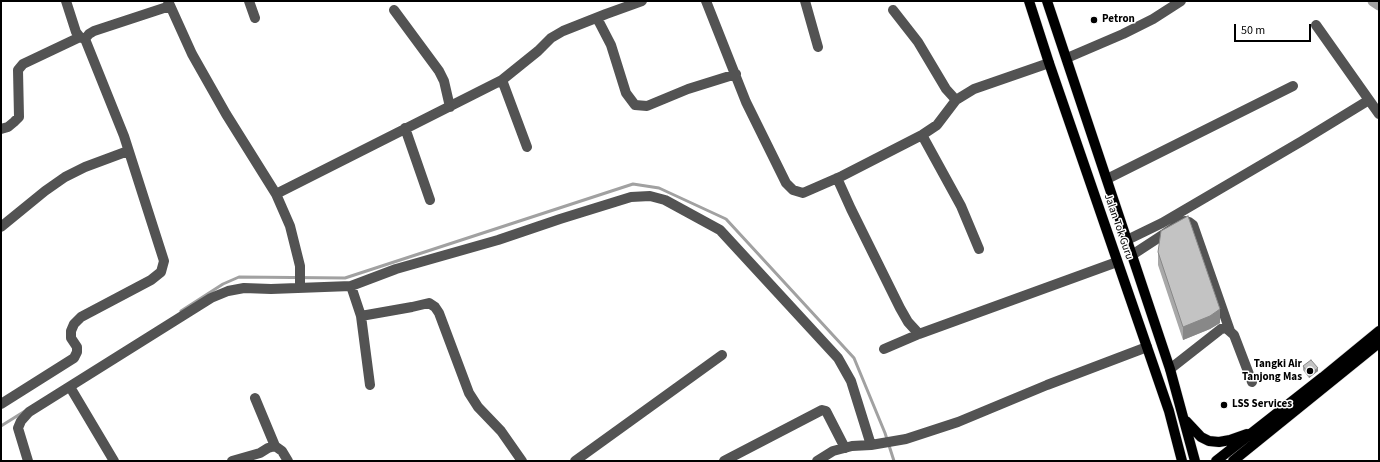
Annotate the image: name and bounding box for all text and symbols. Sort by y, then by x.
place label: Petron [1102,13,1135,27]
marker: Petron [1089,15,1099,25]
scale bar [1236,16,1313,42]
text: 50 m [1241,22,1265,39]
street label: Jalan Tok Guru [1101,192,1135,262]
place label: Tangki Air Tanjong Mas [1242,358,1302,384]
marker: Tangki Air Tanjong Mas [1305,366,1315,376]
place label: LSS Services [1232,398,1292,412]
marker: LSS Services [1219,400,1229,410]

